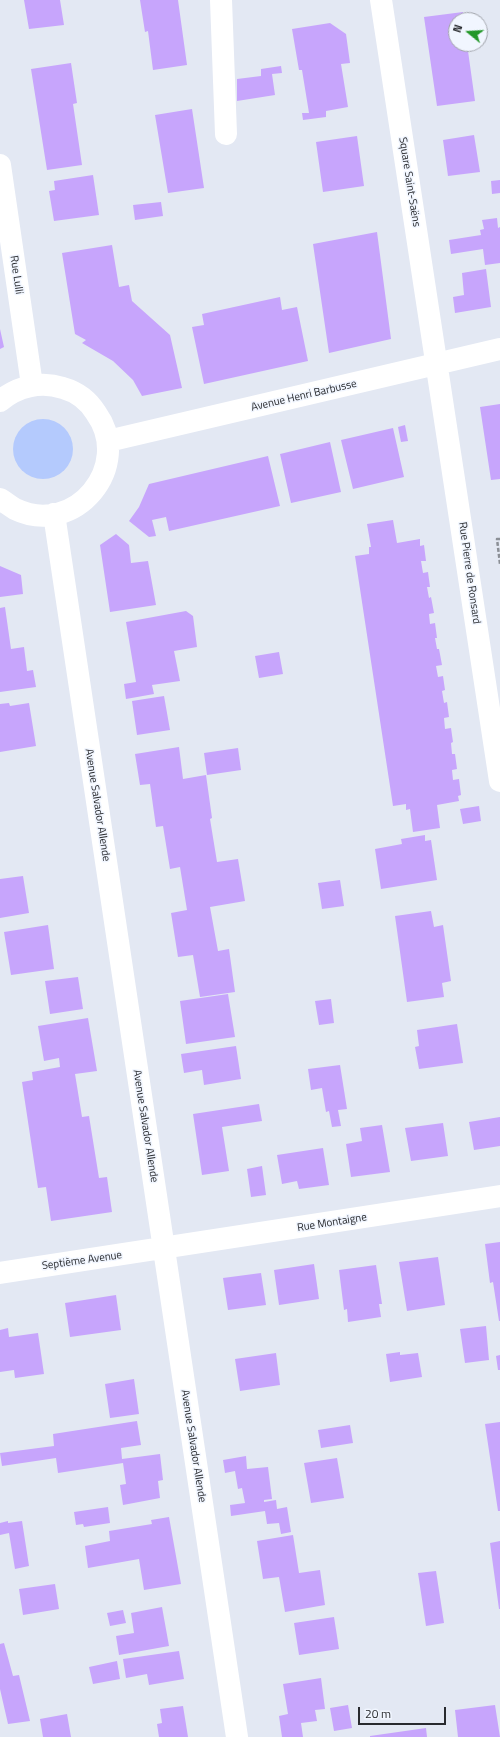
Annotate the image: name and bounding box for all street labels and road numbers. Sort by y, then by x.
street label: Square Saint-Saëns [395,136,423,228]
street label: Rue Lulli [7,255,25,295]
street label: Avenue Henri Barbusse [250,377,358,415]
street label: Rue Pierre de Ronsard [455,521,483,625]
street label: Avenue Salvador Allende [82,748,112,862]
street label: Avenue Salvador Allende [130,1069,160,1183]
street label: Rue Montaigne [296,1211,368,1235]
street label: Septième Avenue [41,1249,123,1273]
street label: Avenue Salvador Allende [178,1389,208,1503]

